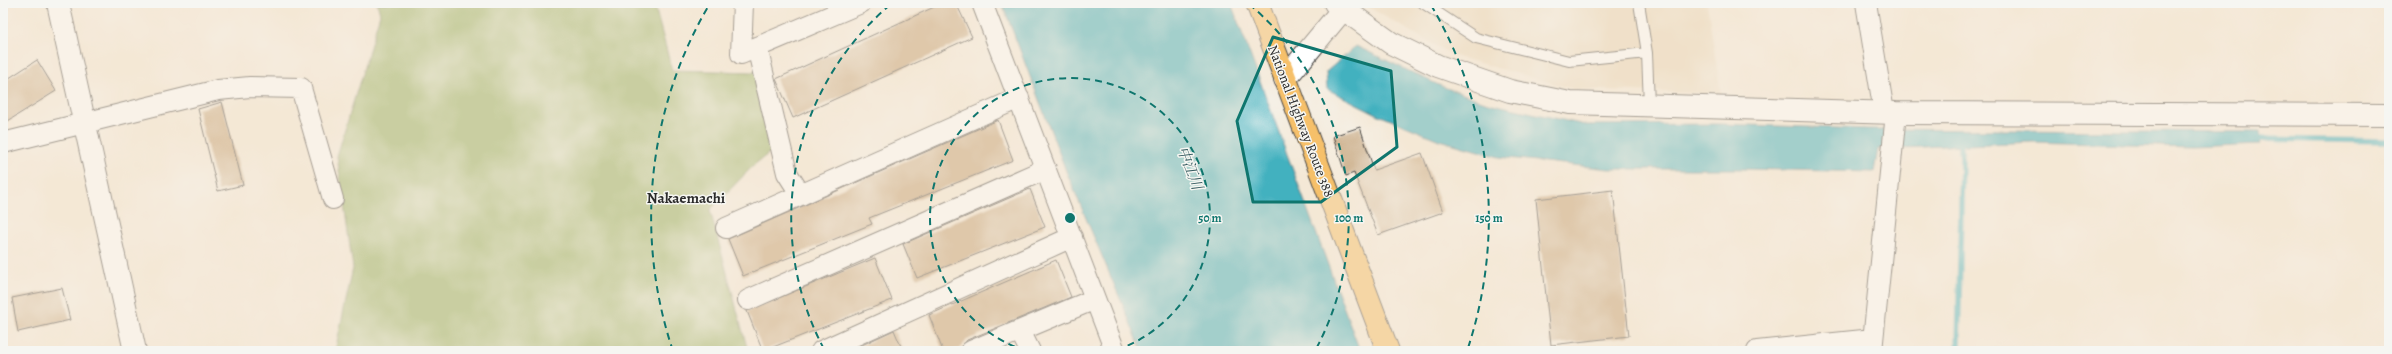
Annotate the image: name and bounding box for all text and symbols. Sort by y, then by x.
street label: National Highway Route 388 [1263,42,1339,200]
water label: 中江川 [1173,143,1208,194]
district label: Nakaemachi [647,188,726,208]
text: 50 m [1198,210,1222,226]
text: 100 m [1335,210,1363,226]
text: 150 m [1475,210,1503,226]
centre of rings [1063,211,1077,225]

